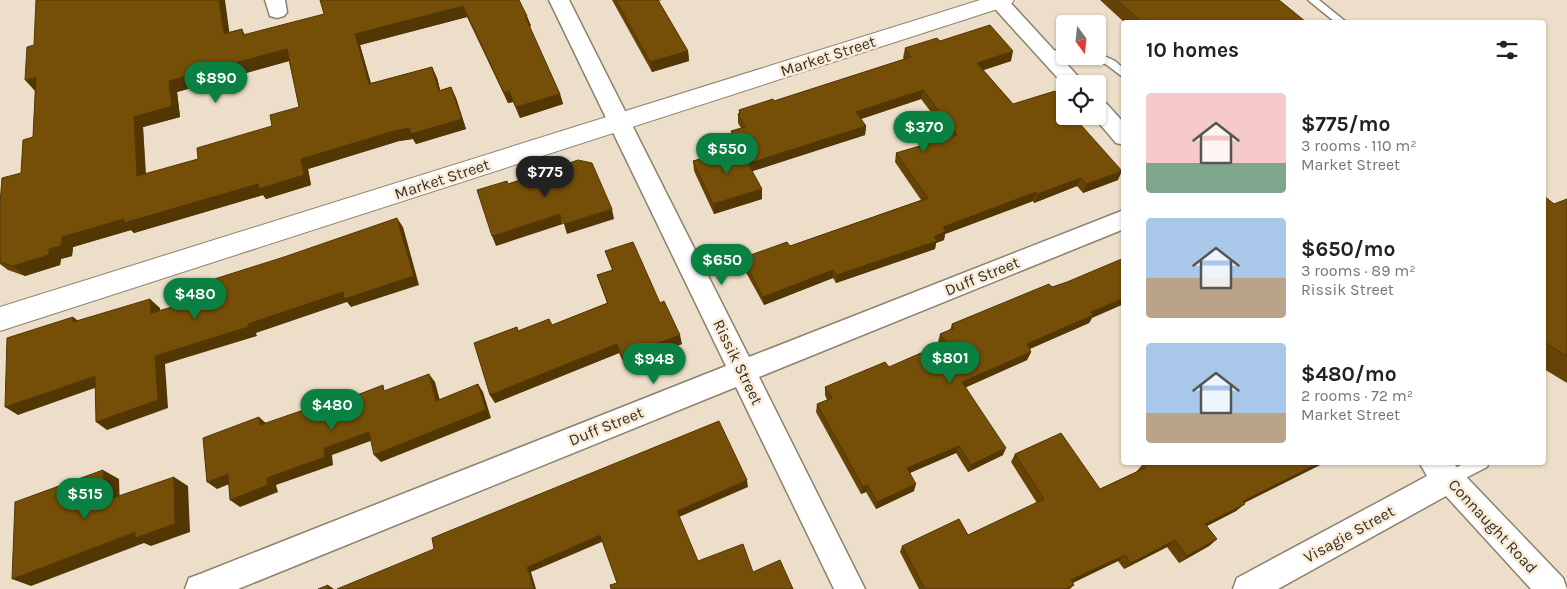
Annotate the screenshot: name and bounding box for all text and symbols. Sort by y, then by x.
north arrow [1056,15,1106,65]
map controls [1056,15,1106,125]
street label: Market Street [778,32,878,80]
icon: filters [1493,36,1521,64]
text: 10 homes [1146,38,1239,62]
pin: $890 [186,62,246,104]
text: $890 [195,68,237,87]
button: locate [1056,75,1106,125]
pin: $370 [894,110,954,153]
text: $775/mo [1301,112,1390,136]
icon: home [1186,113,1246,173]
text: $370 [904,117,944,136]
pin: $550 [697,132,757,175]
text: 3 rooms · 110 m² [1301,136,1417,155]
text: $550 [707,139,747,158]
street label: Market Street [392,155,492,203]
text: Market Street [1301,155,1400,174]
pin: $775 [515,156,575,198]
text: $775 [527,162,563,181]
text: $650/mo [1301,237,1395,261]
icon: home [1186,238,1246,298]
pin: $650 [692,244,752,286]
text: $650 [702,250,742,269]
street label: Duff Street [942,252,1022,300]
text: 3 rooms · 89 m² [1301,261,1416,280]
pin: $480 [165,278,225,320]
text: Rissik Street [1301,280,1394,299]
text: $480 [174,284,216,303]
street label: Rissik Street [709,316,767,408]
pin: $948 [624,342,684,385]
pin: $801 [920,342,980,384]
text: $801 [931,348,969,367]
text: $948 [634,349,674,368]
text: $480/mo [1301,362,1397,386]
icon: home [1186,363,1246,423]
text: 2 rooms · 72 m² [1301,386,1413,405]
pin: $480 [302,388,362,431]
text: $480 [311,395,353,414]
street label: Duff Street [566,402,646,450]
text: Market Street [1301,405,1400,424]
street label: Connaught Road [1445,475,1541,577]
pin: $515 [55,478,115,520]
text: $515 [67,484,103,503]
street label: Visagie Street [1300,501,1398,567]

